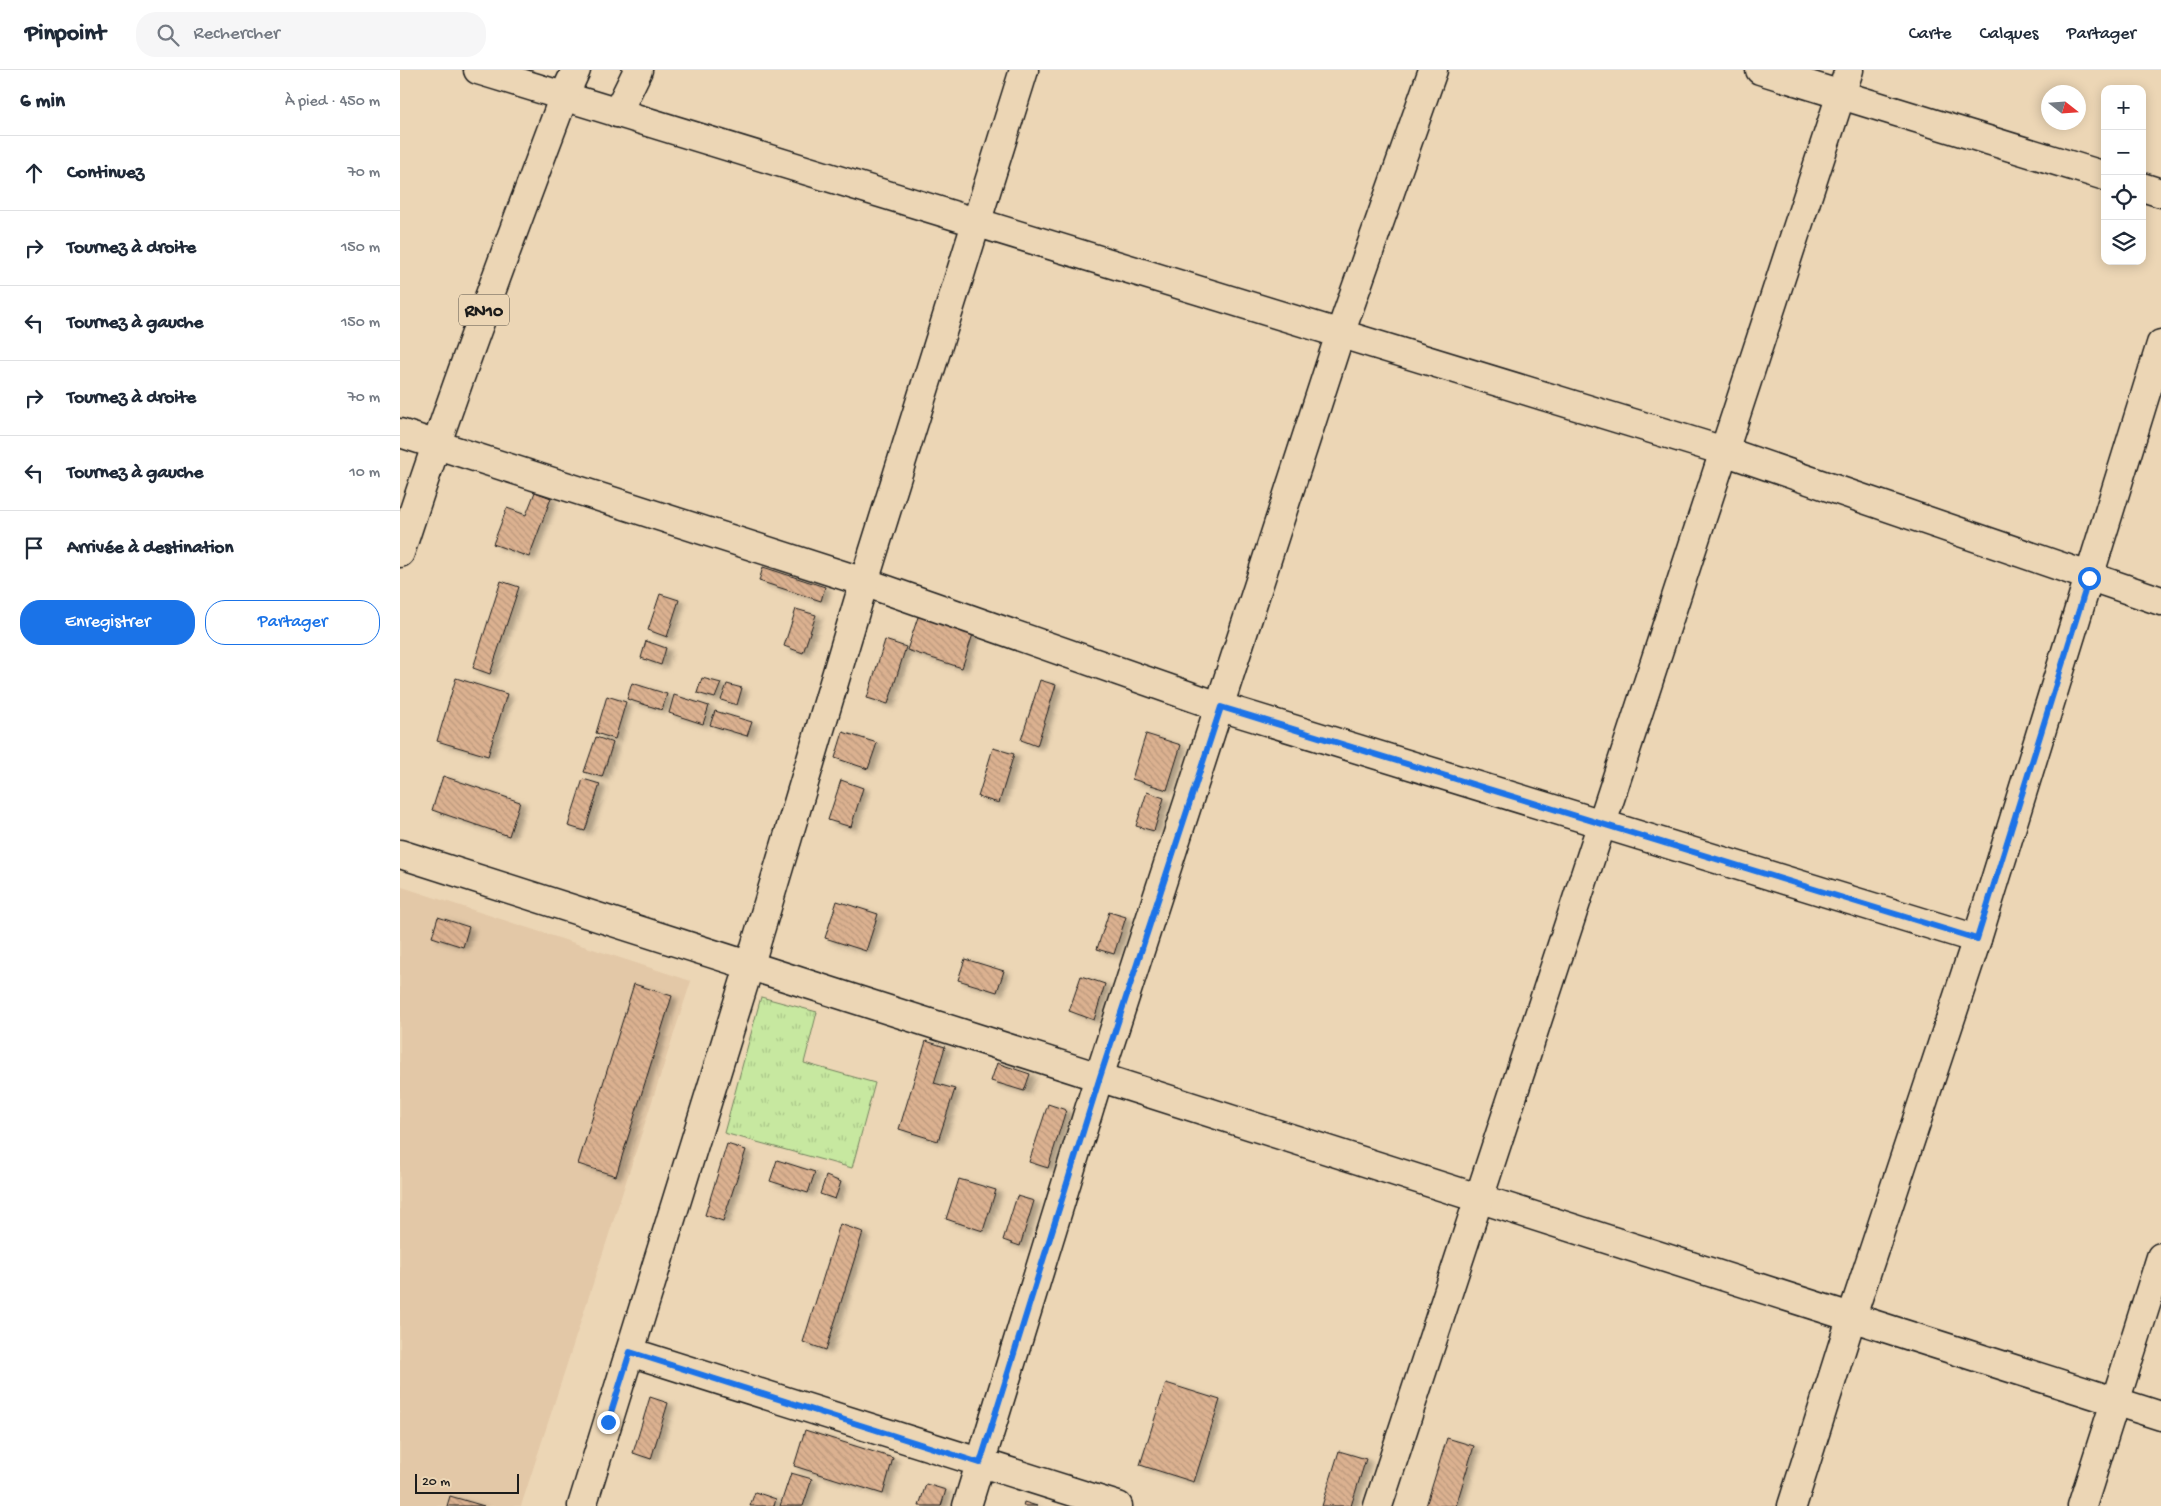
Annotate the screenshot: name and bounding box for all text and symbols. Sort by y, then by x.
search box [136,12,486,57]
text: Pinpoint [25,20,106,49]
icon: search [154,21,182,49]
text: Rechercher [194,23,280,46]
text: Carte [1909,24,1952,45]
text: Calques [1980,24,2038,45]
text: Partager [2066,24,2136,45]
north arrow [2041,85,2086,130]
map controls [2101,85,2146,265]
button: + [2101,85,2146,130]
text: 6 min [20,90,65,115]
text: À pied · 450 m [285,93,380,112]
button: − [2101,130,2146,175]
icon: ahead [20,159,48,187]
text: Continuez [67,162,144,185]
text: 70 m [347,164,380,183]
button: locate [2101,175,2146,220]
button: layers [2101,220,2146,265]
icon: right [20,234,48,262]
text: Tournez à droite [67,237,196,260]
text: 150 m [341,239,380,258]
road number: RN10 [459,294,509,326]
icon: left [20,309,48,337]
text: Tournez à gauche [67,312,203,335]
text: 150 m [341,314,380,333]
icon: right [20,384,48,412]
text: Tournez à droite [67,387,196,410]
text: 70 m [347,389,380,408]
icon: left [20,459,48,487]
text: Tournez à gauche [67,462,203,485]
text: 10 m [349,464,380,483]
icon: arrive [20,534,48,562]
text: Arrivée à destination [67,537,233,560]
route start [2078,567,2101,590]
button: Enregistrer [20,600,195,645]
button: Partager [205,600,380,645]
route end [597,1411,620,1434]
scale bar [415,1471,519,1494]
text: 20 m [422,1474,450,1491]

